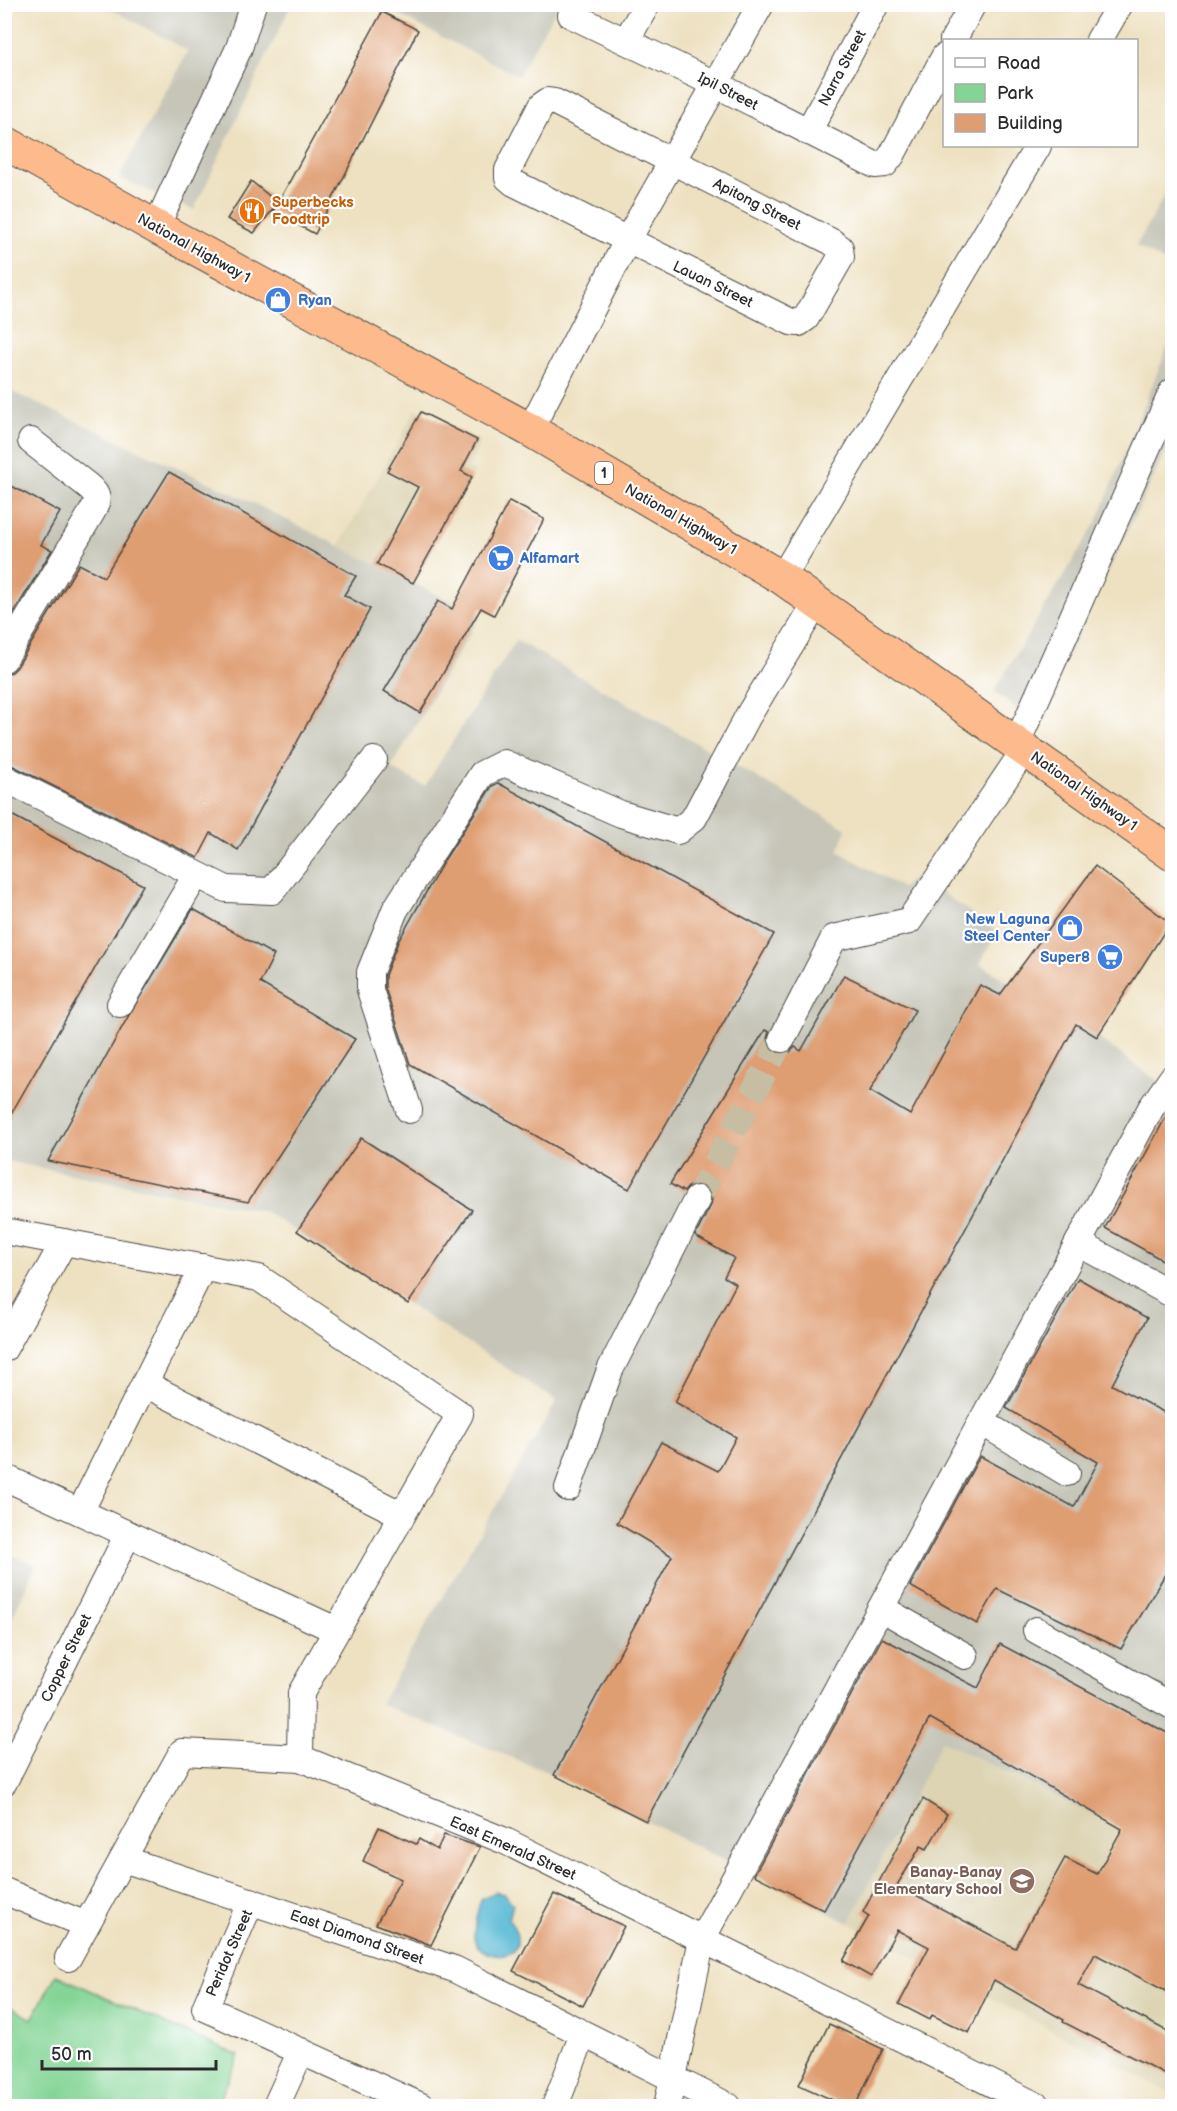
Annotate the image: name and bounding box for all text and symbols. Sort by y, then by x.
street label: Narra Street [814,26,871,110]
legend [943,39,1138,147]
text: Road [997,53,1041,74]
street label: Ipil Street [694,68,761,115]
text: Park [997,83,1033,104]
text: Building [997,113,1063,134]
street label: Apitong Street [710,174,804,235]
place label: Superbecks Foodtrip [272,193,354,229]
restaurant icon: Superbecks Foodtrip [237,196,267,226]
street label: National Highway 1 [134,210,254,287]
street label: Lauan Street [670,257,756,312]
shop icon: Ryan [263,285,293,315]
place label: Ryan [298,291,332,310]
road number: 1 [595,462,613,484]
street label: National Highway 1 [621,480,740,559]
supermarket icon: Alfamart [486,543,516,573]
place label: Alfamart [519,549,579,568]
street label: National Highway 1 [1027,747,1141,835]
place label: New Laguna Steel Center [964,910,1051,946]
shop icon: New Laguna Steel Center [1055,913,1085,943]
supermarket icon: Super8 [1095,942,1125,972]
place label: Super8 [1040,948,1090,967]
street label: Copper Street [37,1611,96,1705]
street label: East Emerald Street [447,1812,579,1885]
place label: Banay-Banay Elementary School [874,1863,1002,1899]
school or university icon: Banay-Banay Elementary School [1007,1866,1037,1896]
street label: Peridot Street [202,1906,257,2000]
street label: East Diamond Street [287,1906,427,1969]
scale bar [42,2033,216,2071]
text: 50 m [51,2044,92,2065]

